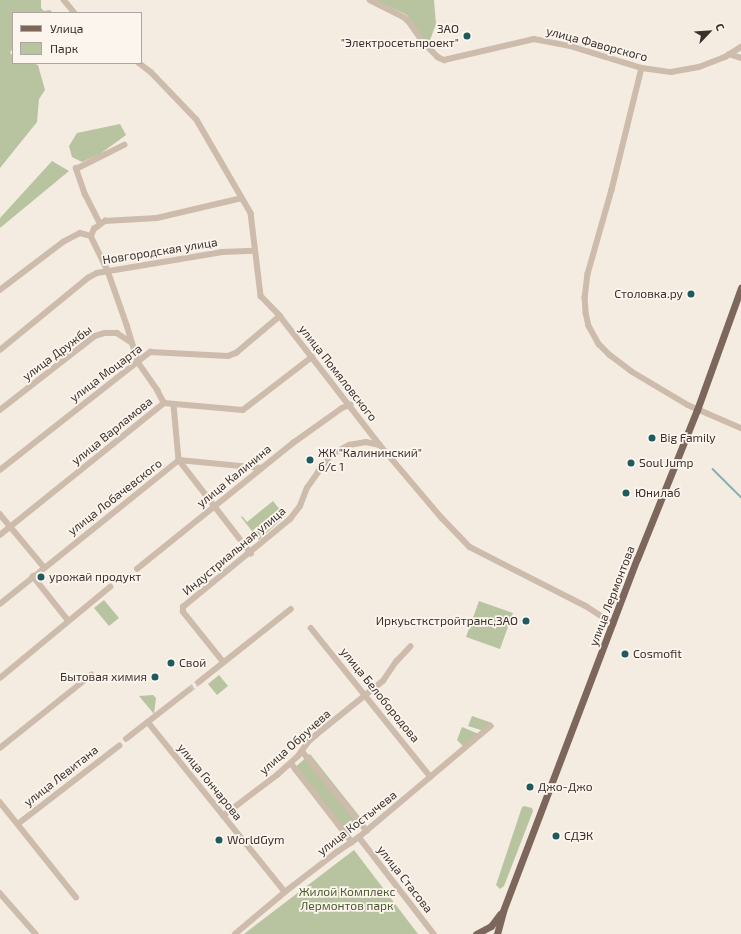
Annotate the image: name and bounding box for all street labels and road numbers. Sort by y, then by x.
street label: улица Фаворского [545,24,649,64]
street label: Новгородская улица [102,235,218,267]
street label: улица Дружбы [20,322,94,384]
street label: улица Помяловского [296,322,380,424]
street label: улица Моцарта [67,341,145,405]
street label: улица Варламова [69,394,155,468]
street label: улица Калинина [194,442,274,510]
street label: улица Лобачевского [65,456,165,538]
street label: Индустриальная улица [179,504,289,598]
street label: улица Лермонтова [586,544,638,648]
street label: улица Белобородова [337,645,423,745]
street label: улица Обручева [257,706,333,778]
street label: улица Гончарова [175,741,245,823]
street label: улица Левитана [21,743,101,809]
street label: улица Костычева [314,788,400,858]
street label: улица Стасова [374,842,436,916]

